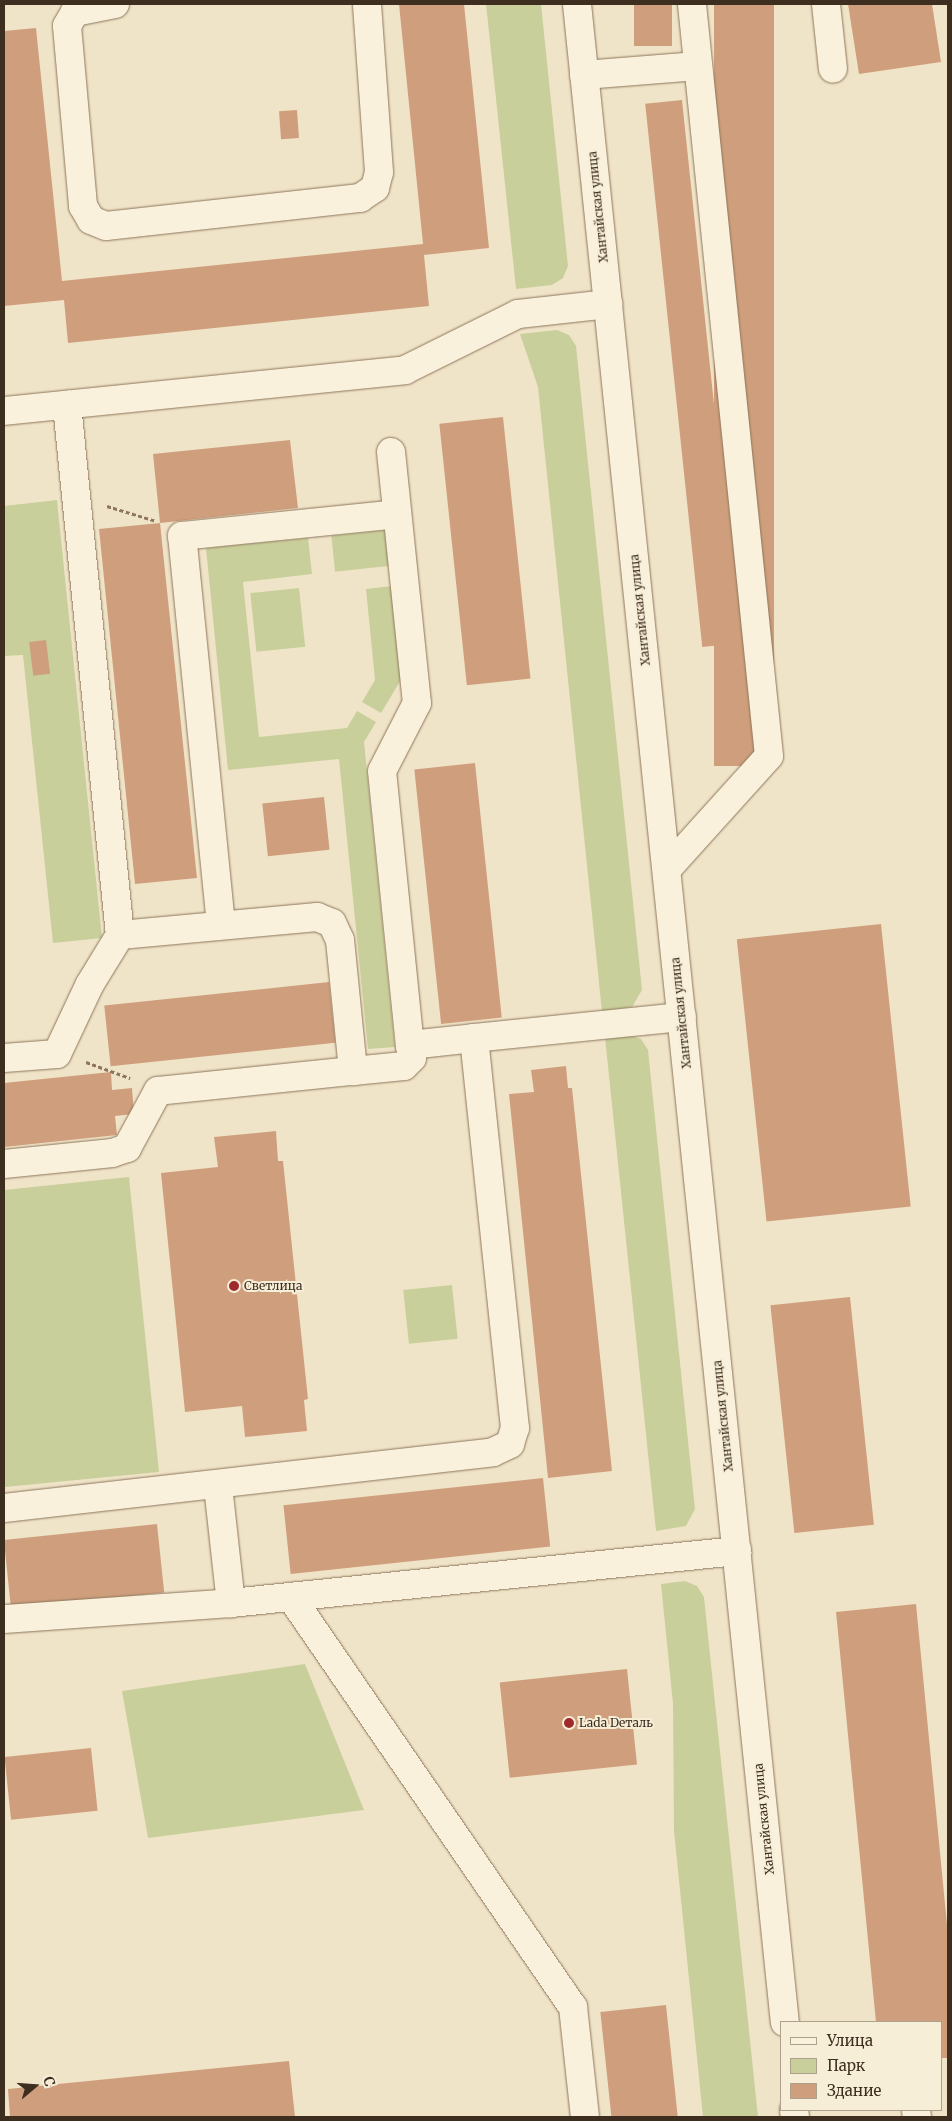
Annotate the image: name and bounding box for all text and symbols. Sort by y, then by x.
street label: Хантайская улица [585,151,611,263]
street label: Хантайская улица [627,554,653,666]
street label: Хантайская улица [668,957,694,1069]
place label: Светлица [244,1279,302,1293]
marker: Светлица [228,1280,240,1292]
street label: Хантайская улица [710,1360,736,1472]
place label: Lada Dеталь [579,1716,653,1730]
marker: Lada Dеталь [563,1717,575,1729]
street label: Хантайская улица [751,1763,777,1875]
legend [780,2021,942,2111]
text: Улица [827,2031,873,2050]
text: Парк [827,2056,865,2075]
north arrow [10,2061,60,2111]
text: С [39,2074,59,2089]
text: Здание [827,2081,881,2100]

